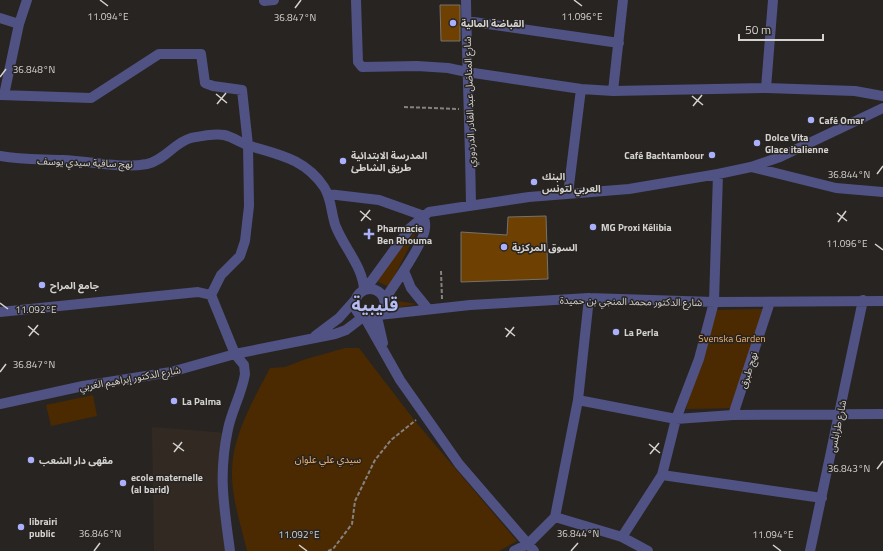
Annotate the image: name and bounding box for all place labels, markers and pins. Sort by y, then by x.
place label: القباضة المالية [461,16,525,31]
marker: القباضة المالية [448,18,458,28]
place label: Café Omar [819,113,864,128]
marker: Café Omar [806,115,816,125]
place label: Dolce Vita Glace italienne [765,130,829,157]
marker: Dolce Vita Glace italienne [752,138,762,148]
place label: المدرسة الابتدائية طريق الشاطئ [351,148,428,175]
place label: Café Bachtambour [624,148,704,163]
marker: Café Bachtambour [707,150,717,160]
marker: المدرسة الابتدائية طريق الشاطئ [338,156,348,166]
place label: البنك العربي لتونس [542,169,601,197]
marker: البنك العربي لتونس [529,177,539,187]
place label: MG Proxi Kélibia [601,220,672,235]
place label: Pharmacie Ben Rhouma [377,221,432,248]
marker: MG Proxi Kélibia [588,222,598,232]
marker: Pharmacie Ben Rhouma [364,229,374,239]
place label: السوق المركزية [512,240,578,255]
marker: السوق المركزية [499,242,509,252]
place label: جامع المراح [50,278,100,294]
marker: جامع المراح [37,280,47,290]
place label: La Perla [624,325,659,340]
marker: La Perla [611,327,621,337]
place label: La Palma [182,394,221,409]
marker: La Palma [169,396,179,406]
place label: مقهى دار الشعب [39,453,113,468]
marker: مقهى دار الشعب [26,455,36,465]
place label: ecole maternelle (al barid) [131,470,203,497]
marker: ecole maternelle (al barid) [118,478,128,488]
place label: librairi public [29,514,57,541]
marker: librairi public [16,522,26,532]

